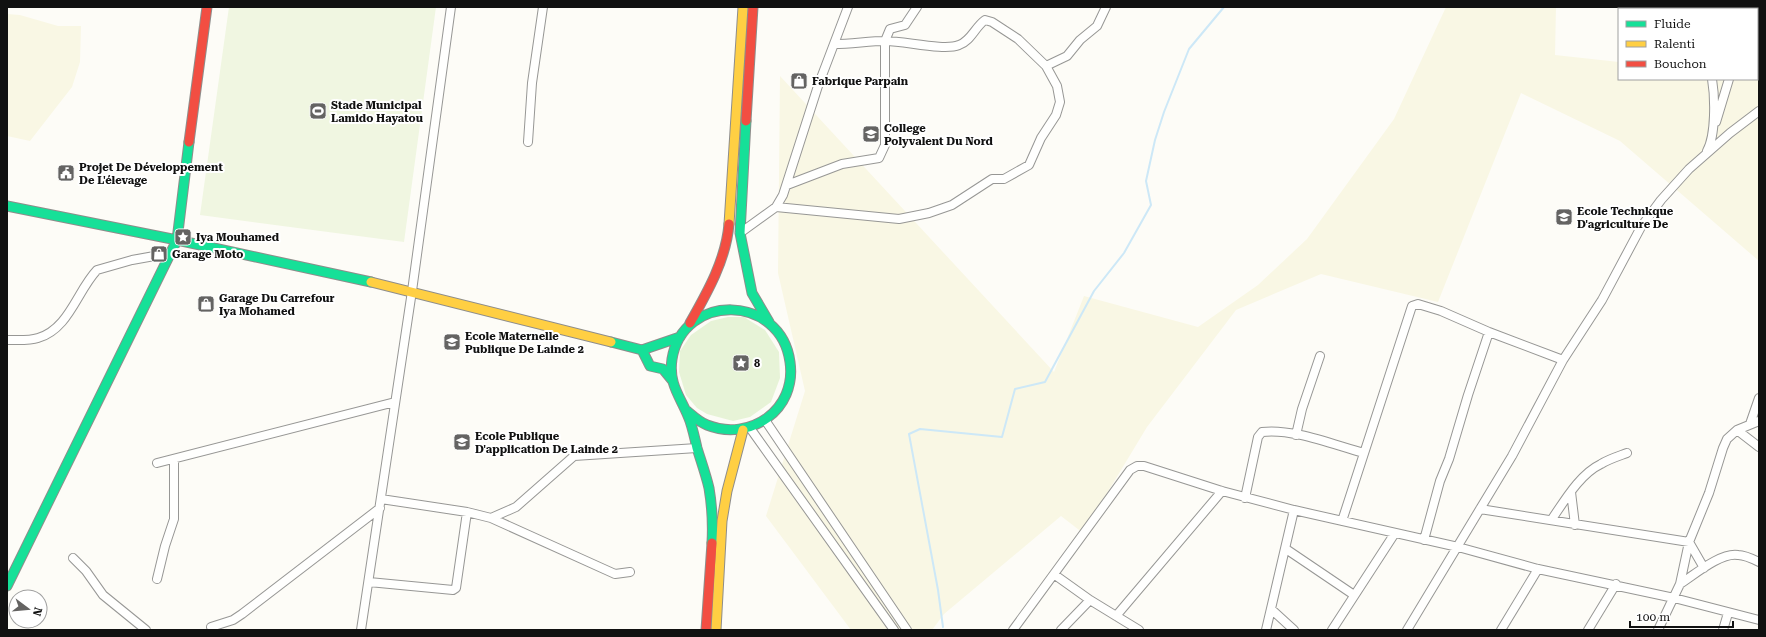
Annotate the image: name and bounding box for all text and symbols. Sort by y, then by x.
legend [1618,8,1758,80]
text: Fluide [1654,17,1691,31]
text: Ralenti [1654,37,1695,51]
text: Bouchon [1654,57,1707,71]
shop icon: Fabrique Parpain [789,71,809,91]
place label: Fabrique Parpain [812,75,909,88]
place label: Stade Municipal Lamido Hayatou [331,99,424,125]
sports icon: Stade Municipal Lamido Hayatou [308,101,328,121]
place label: College Polyvalent Du Nord [884,122,994,148]
school or university icon: College Polyvalent Du Nord [861,124,881,144]
place label: Projet De Développement De L'élevage [79,161,223,187]
public building icon: Projet De Développement De L'élevage [56,163,76,183]
place label: Ecole Technkque D'agriculture De [1577,205,1674,231]
school or university icon: Ecole Technkque D'agriculture De [1554,207,1574,227]
place icon: Iya Mouhamed [173,227,193,247]
place label: Iya Mouhamed [196,231,280,244]
shop icon: Garage Moto [149,244,169,264]
place label: Garage Moto [172,248,243,261]
place label: Garage Du Carrefour Iya Mohamed [219,292,335,318]
shop icon: Garage Du Carrefour Iya Mohamed [196,294,216,314]
place label: Ecole Maternelle Publique De Lainde 2 [465,330,584,356]
school or university icon: Ecole Maternelle Publique De Lainde 2 [442,332,462,352]
place icon: 8 [731,353,751,373]
place label: 8 [754,357,760,370]
place label: Ecole Publique D'application De Lainde 2 [475,430,618,456]
school or university icon: Ecole Publique D'application De Lainde 2 [452,432,472,452]
north arrow [8,589,48,629]
scale bar [1630,603,1733,629]
text: N [30,606,45,618]
text: 100 m [1636,610,1670,624]

